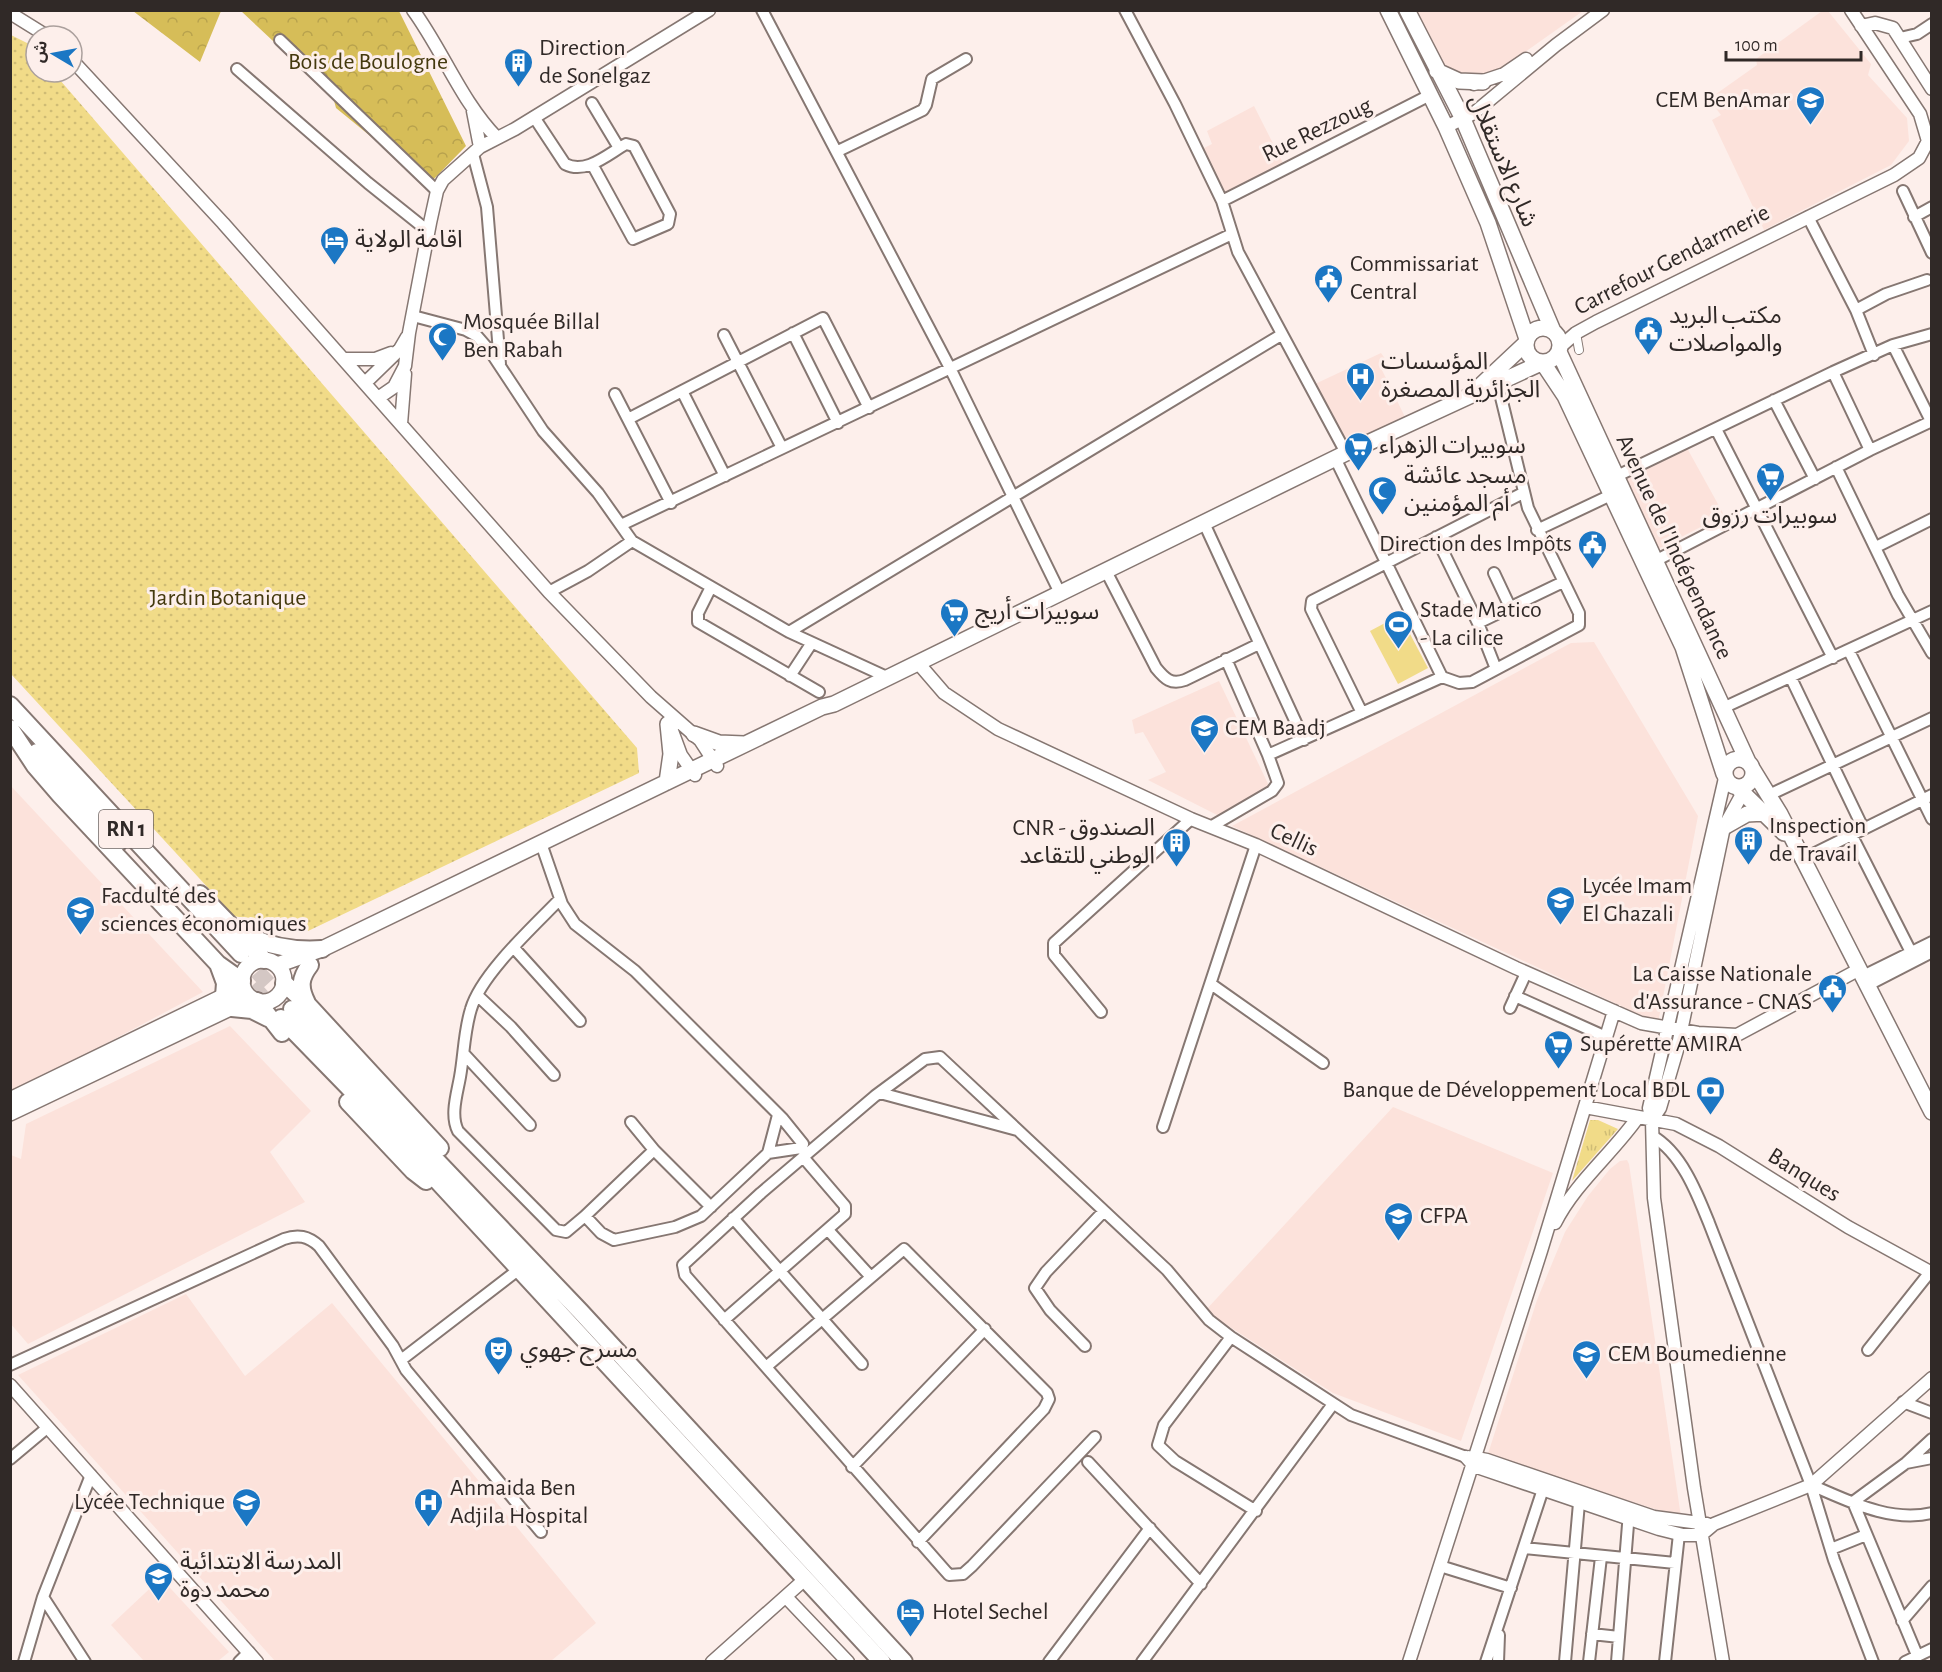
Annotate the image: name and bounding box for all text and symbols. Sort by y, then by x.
north arrow [24,24,84,84]
scale bar [1726,24,1861,62]
place label: Direction de Sonelgaz [539,36,651,88]
text: 100 m [1735,37,1778,55]
text: ش [30,39,51,64]
building icon: Direction de Sonelgaz [502,46,534,88]
park label: Bois de Boulogne [288,50,448,74]
school or university icon: CEM BenAmar [1795,84,1827,126]
place label: CEM BenAmar [1656,88,1790,112]
street label: شارع الاستقلال [1461,91,1542,232]
street label: Rue Rezzoug [1258,93,1376,167]
street label: Carrefour Gendarmerie [1571,200,1773,320]
hotel icon: اقامة الولاية [318,224,350,266]
place label: اقامة الولاية [355,228,463,253]
place label: Commissariat Central [1350,252,1479,304]
public building icon: Commissariat Central [1313,262,1345,304]
place label: مكتب البريد والمواصلات [1669,304,1782,357]
place label: Mosquée Billal Ben Rabah [463,310,600,362]
public building icon: مكتب البريد والمواصلات [1632,314,1664,356]
mosque icon: Mosquée Billal Ben Rabah [426,320,458,362]
place label: المؤسسات الجزائرية المصغرة [1381,350,1540,403]
hospital icon: المؤسسات الجزائرية المصغرة [1344,360,1376,402]
supermarket icon: سوبيرات الزهراء [1342,430,1374,472]
street label: Avenue de l'Indépendance [1611,431,1737,663]
place label: سوبيرات الزهراء [1379,434,1526,459]
supermarket icon: سوبيرات رزوق [1754,460,1786,502]
place label: مسجد عائشة أم المؤمنين [1404,464,1527,521]
mosque icon: مسجد عائشة أم المؤمنين [1367,474,1399,516]
place label: سوبيرات رزوق [1703,504,1837,529]
public building icon: Direction des Impôts [1577,528,1609,570]
place label: Direction des Impôts [1379,532,1572,556]
park label: Jardin Botanique [150,586,306,610]
place label: سوبيرات أريج [975,595,1099,628]
supermarket icon: سوبيرات أريج [938,596,970,638]
place label: Stade Matico - La cilice [1420,598,1542,650]
sports icon: Stade Matico - La cilice [1383,608,1415,650]
school or university icon: CEM Baadj [1188,712,1220,754]
place label: CEM Baadj [1225,716,1326,740]
road number: RN 1 [99,810,153,848]
place label: Inspection de Travail [1769,814,1866,866]
place label: CNR - الصندوق الوطني للتقاعد [1012,816,1155,874]
street label: Cellis [1266,819,1322,861]
building icon: Inspection de Travail [1732,824,1764,866]
building icon: CNR - الصندوق الوطني للتقاعد [1160,826,1192,868]
place label: Lycée Imam El Ghazali [1582,874,1692,926]
place label: Facdulté des sciences économiques [101,884,307,936]
school or university icon: Lycée Imam El Ghazali [1545,884,1577,926]
school or university icon: Facdulté des sciences économiques [64,894,96,936]
place label: La Caisse Nationale d'Assurance - CNAS [1632,962,1812,1014]
public building icon: La Caisse Nationale d'Assurance - CNAS [1817,972,1849,1014]
supermarket icon: Supérette AMIRA [1543,1028,1575,1070]
place label: Supérette AMIRA [1580,1032,1742,1056]
bank icon: Banque de Développement Local BDL [1695,1074,1727,1116]
place label: Banque de Développement Local BDL [1342,1078,1690,1102]
street label: Banques [1763,1143,1845,1207]
school or university icon: CFPA [1383,1200,1415,1242]
place label: CFPA [1420,1204,1468,1228]
theatre icon: مسرح جهوي [483,1334,515,1376]
place label: مسرح جهوي [520,1338,638,1368]
school or university icon: CEM Boumedienne [1571,1338,1603,1380]
place label: CEM Boumedienne [1608,1342,1787,1366]
place label: Ahmaida Ben Adjila Hospital [450,1476,588,1528]
school or university icon: Lycée Technique [230,1486,262,1528]
hospital icon: Ahmaida Ben Adjila Hospital [413,1486,445,1528]
place label: Lycée Technique [74,1490,225,1514]
place label: المدرسة الابتدائية محمد دوة [180,1550,342,1603]
school or university icon: المدرسة الابتدائية محمد دوة [143,1560,175,1602]
hotel icon: Hotel Sechel [895,1596,927,1638]
place label: Hotel Sechel [932,1600,1049,1624]

